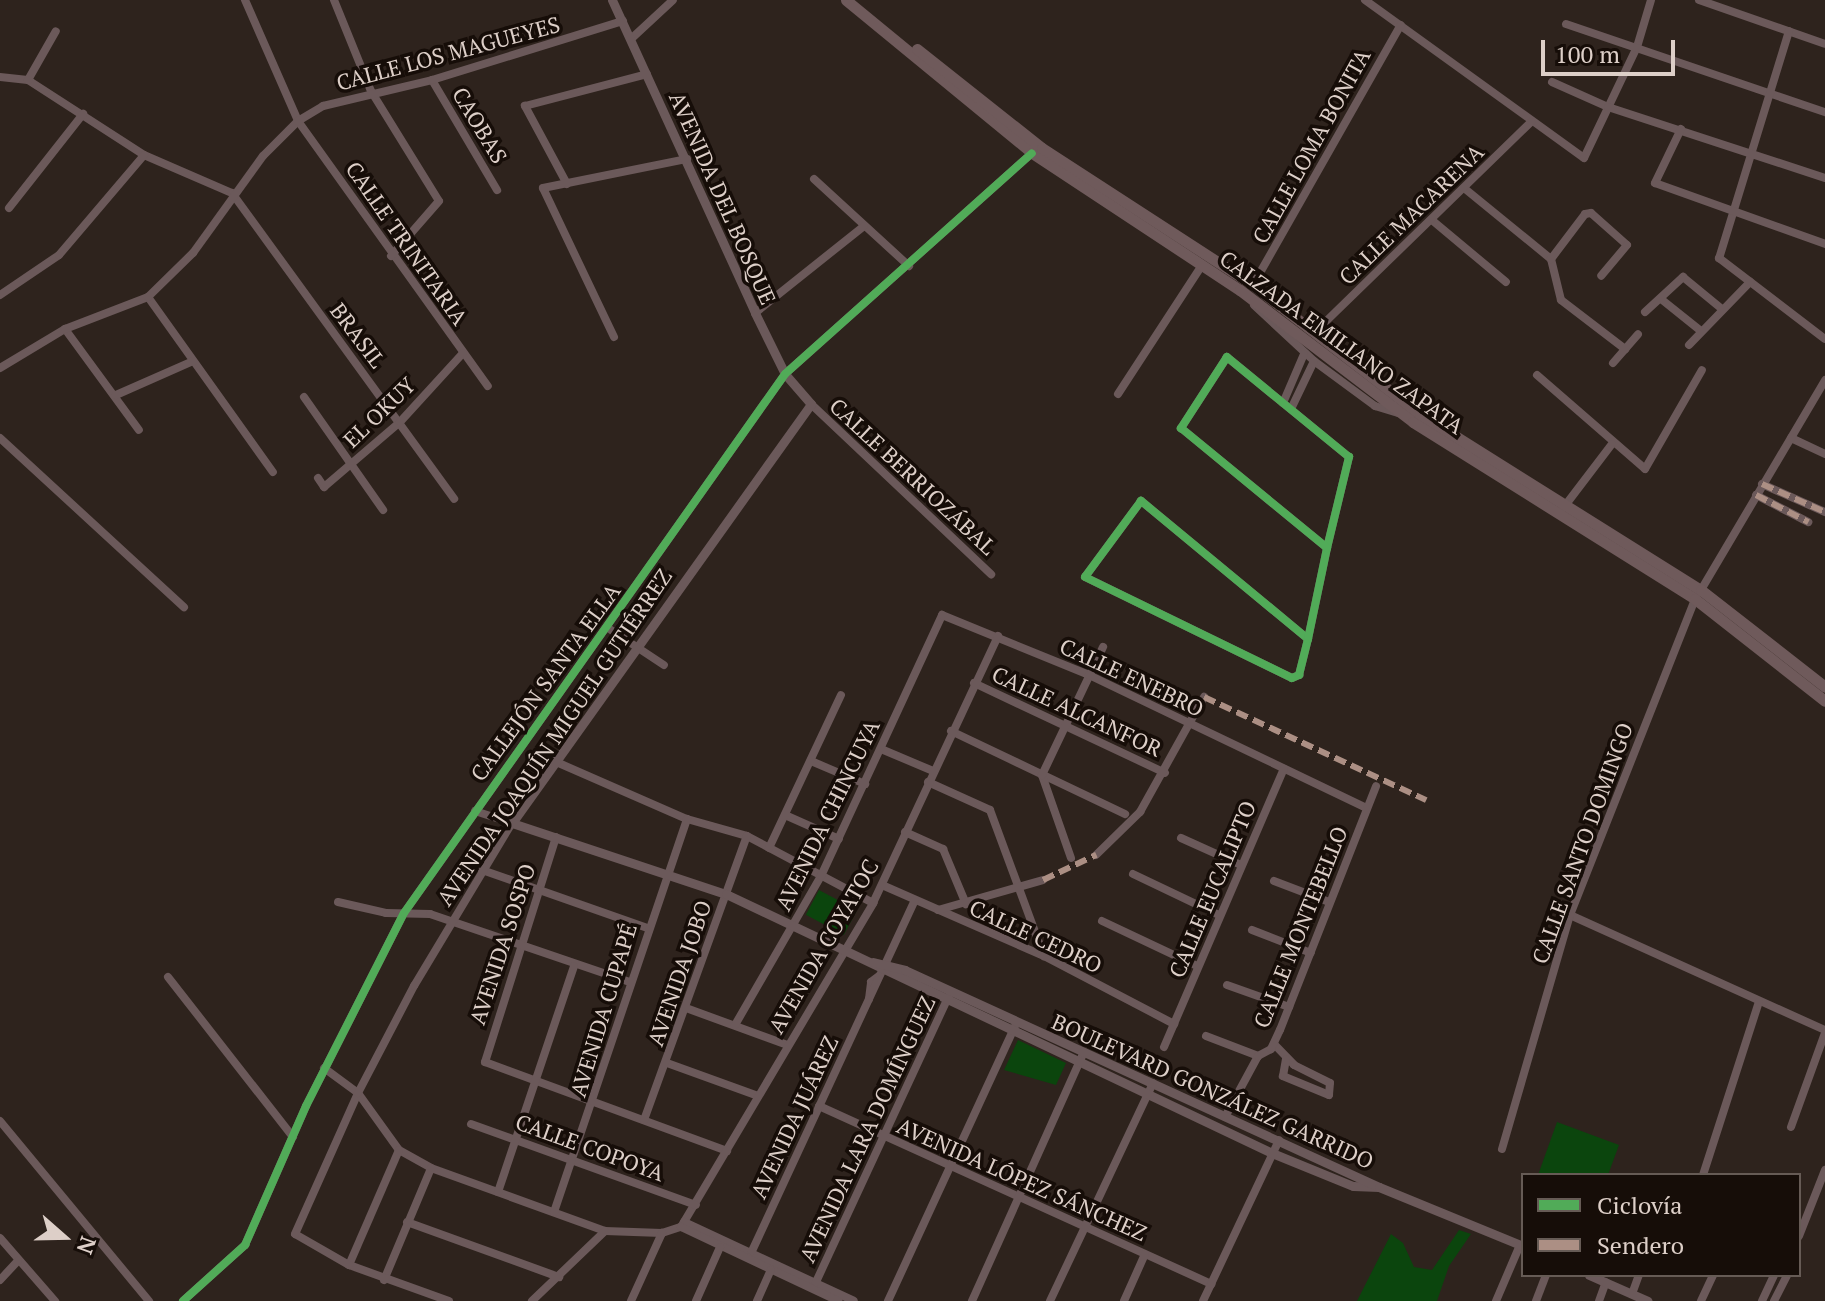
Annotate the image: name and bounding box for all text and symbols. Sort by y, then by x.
street label: CALLE LOS MAGUEYES [333,10,563,96]
scale bar [1545,24,1679,74]
text: 100 m [1555,38,1620,70]
street label: CALLE LOMA BONITA [1246,44,1376,248]
street label: CAOBAS [447,82,513,168]
street label: AVENIDA DEL BOSQUE [664,87,782,309]
street label: CALLE MACARENA [1333,138,1489,290]
street label: CALLE TRINITARIA [341,156,473,330]
street label: CALZADA EMILIANO ZAPATA [1215,245,1469,439]
street label: BRASIL [325,297,391,373]
street label: EL OKUY [338,371,420,453]
street label: CALLE BERRIOZÁBAL [824,392,1002,560]
street label: AVENIDA JOAQUÍN MIGUEL GUTIÉRREZ [431,563,677,911]
street label: CALLEJÓN SANTA ELLA [464,578,626,786]
street label: CALLE ENEBRO [1056,632,1208,722]
street label: CALLE ALCANFOR [988,660,1166,762]
street label: AVENIDA CHINCUYA [769,715,885,915]
street label: CALLE SANTO DOMINGO [1526,719,1638,967]
street label: CALLE EUCALIPTO [1163,797,1261,981]
street label: CALLE MONTEBELLO [1247,822,1353,1032]
street label: AVENIDA COYATOC [762,854,884,1038]
street label: AVENIDA SOSPO [463,860,541,1028]
street label: CALLE CEDRO [966,894,1106,978]
street label: AVENIDA JOBO [642,896,716,1050]
street label: AVENIDA CUPAPÉ [564,920,642,1100]
street label: AVENIDA LARA DOMÍNGUEZ [793,991,941,1267]
street label: BOULEVARD GONZÁLEZ GARRIDO [1048,1008,1378,1174]
street label: AVENIDA JUÁREZ [745,1031,843,1203]
street label: CALLE COPOYA [512,1108,668,1186]
street label: AVENIDA LÓPEZ SÁNCHEZ [893,1112,1151,1246]
legend [1521,1173,1801,1277]
text: Ciclovía [1597,1189,1682,1221]
north arrow [24,1197,104,1277]
text: Sendero [1597,1229,1684,1261]
text: N [71,1233,104,1258]

